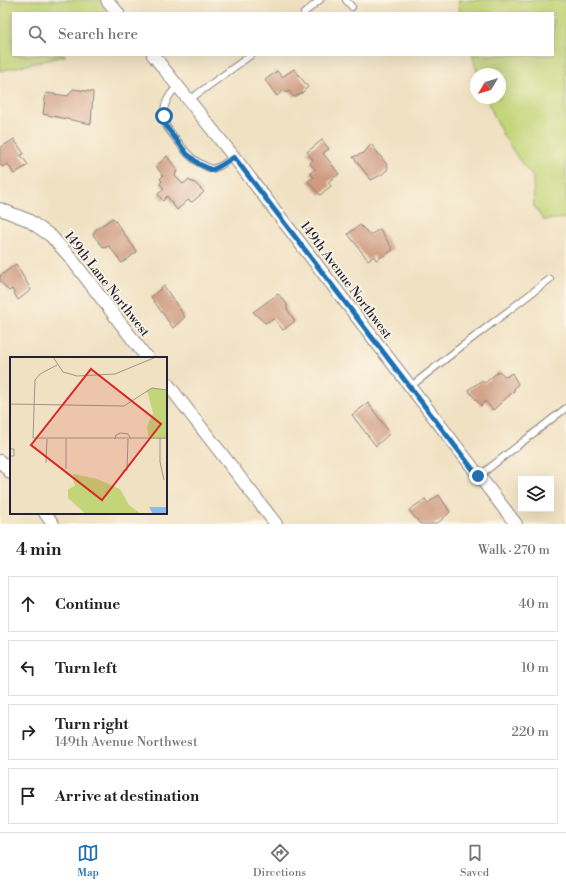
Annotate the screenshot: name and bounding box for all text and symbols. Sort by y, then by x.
search box [12,12,554,56]
icon: search [26,23,48,45]
text: Search here [58,25,138,44]
north arrow [470,68,506,104]
route start [155,107,173,125]
street label: 149th Avenue Northwest [297,218,396,342]
street label: 149th Lane Northwest [61,228,153,340]
inset map [10,357,167,514]
route end [469,467,487,485]
map controls [518,476,554,512]
button: layers [518,476,554,512]
text: 4 min [16,539,61,561]
text: Walk · 270 m [478,542,550,558]
icon: ahead [17,593,39,615]
text: Continue [55,595,120,614]
text: 40 m [519,596,549,612]
icon: left [17,657,39,679]
text: Turn left [55,659,117,678]
text: 10 m [521,660,549,676]
text: Turn right [55,715,129,734]
icon: right [17,721,39,743]
text: 220 m [511,724,549,740]
text: 149th Avenue Northwest [55,734,198,750]
icon: arrive [17,785,39,807]
text: Arrive at destination [55,787,199,806]
tab: Map [77,842,99,880]
tab: Directions [253,842,306,880]
tab: Saved [460,842,489,880]

